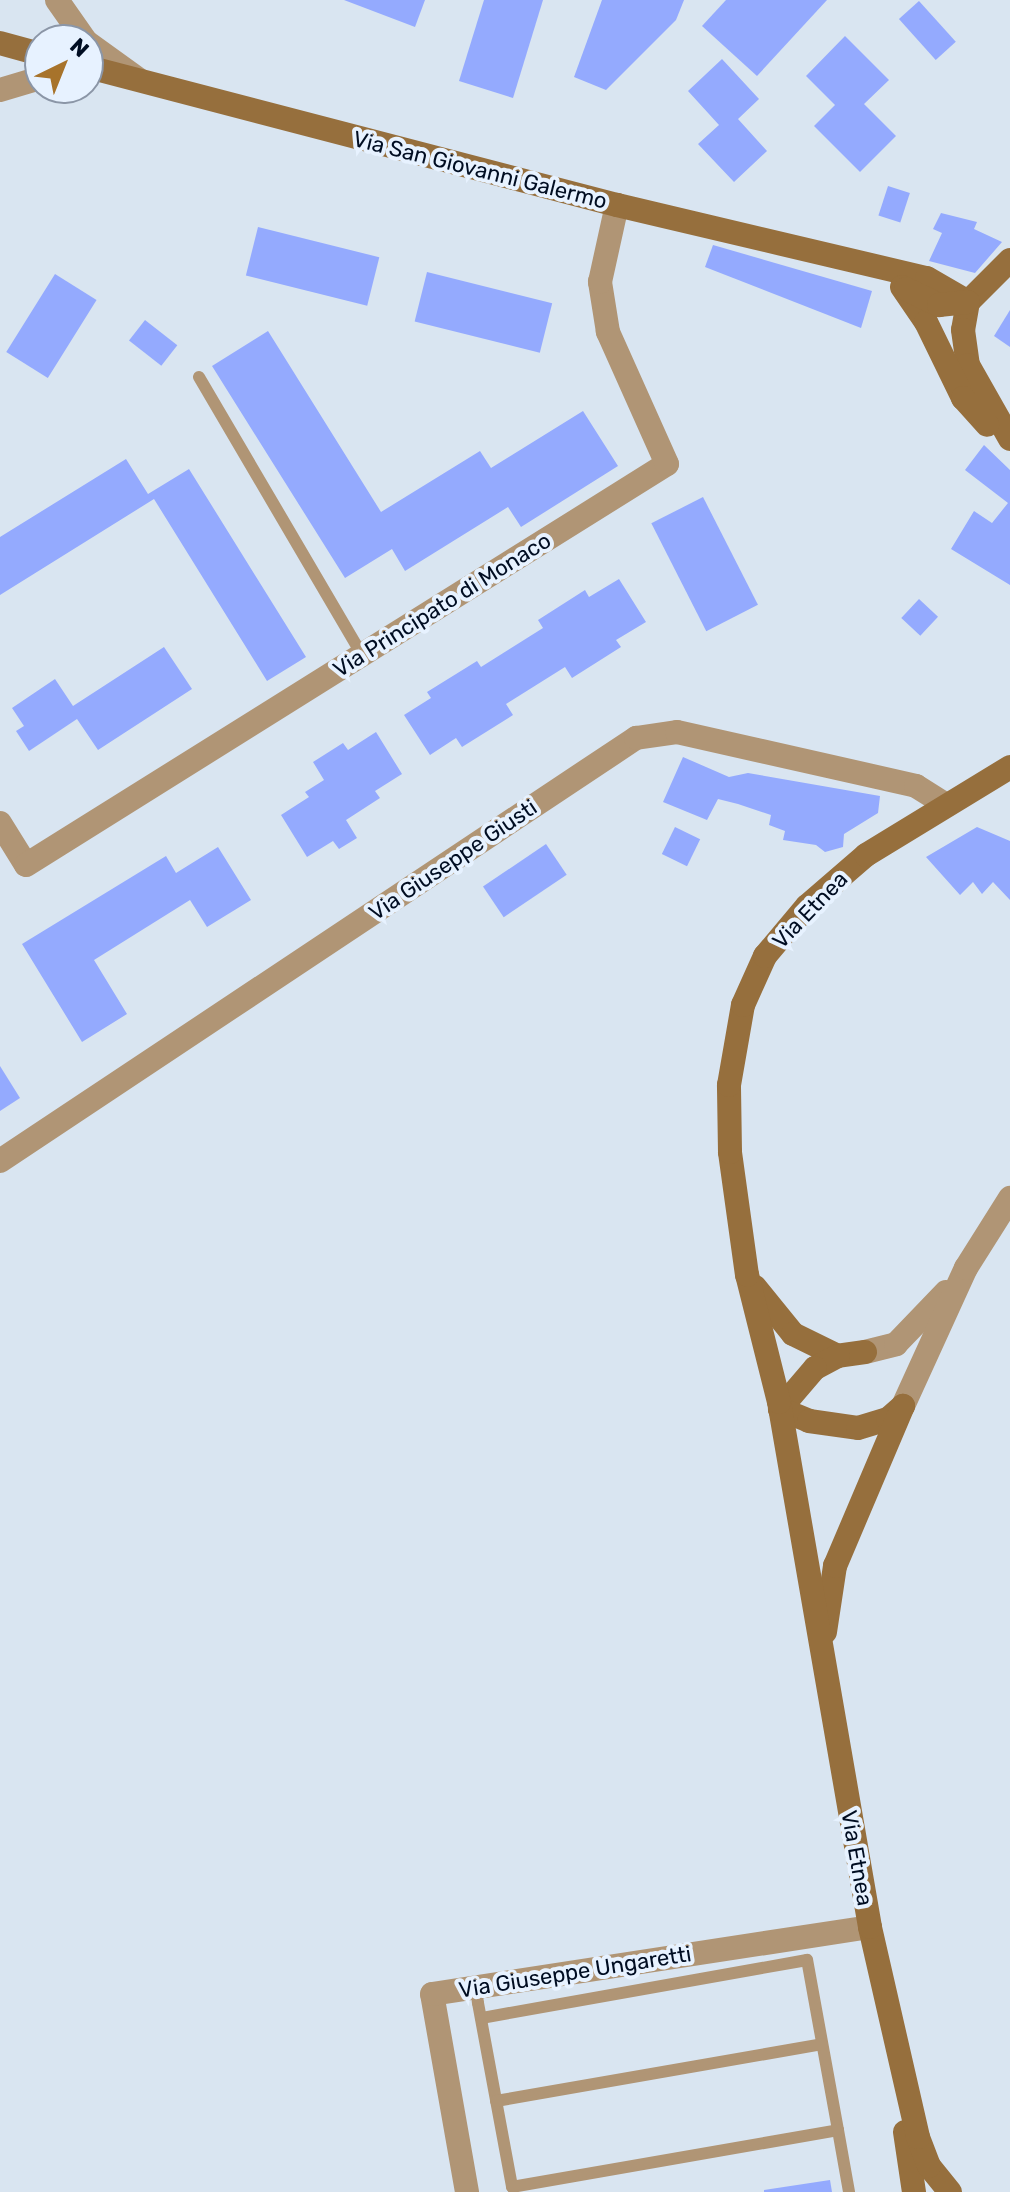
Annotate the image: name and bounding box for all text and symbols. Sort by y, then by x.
north arrow [24,24,104,104]
text: N [64,32,94,63]
street label: Via San Giovanni Galermo [350,126,610,214]
street label: Via Principato di Monaco [328,527,556,683]
street label: Via Giuseppe Giusti [364,794,542,926]
street label: Via Etnea [767,866,853,954]
street label: Via Etnea [836,1808,878,1908]
street label: Via Giuseppe Ungaretti [457,1941,693,2003]

